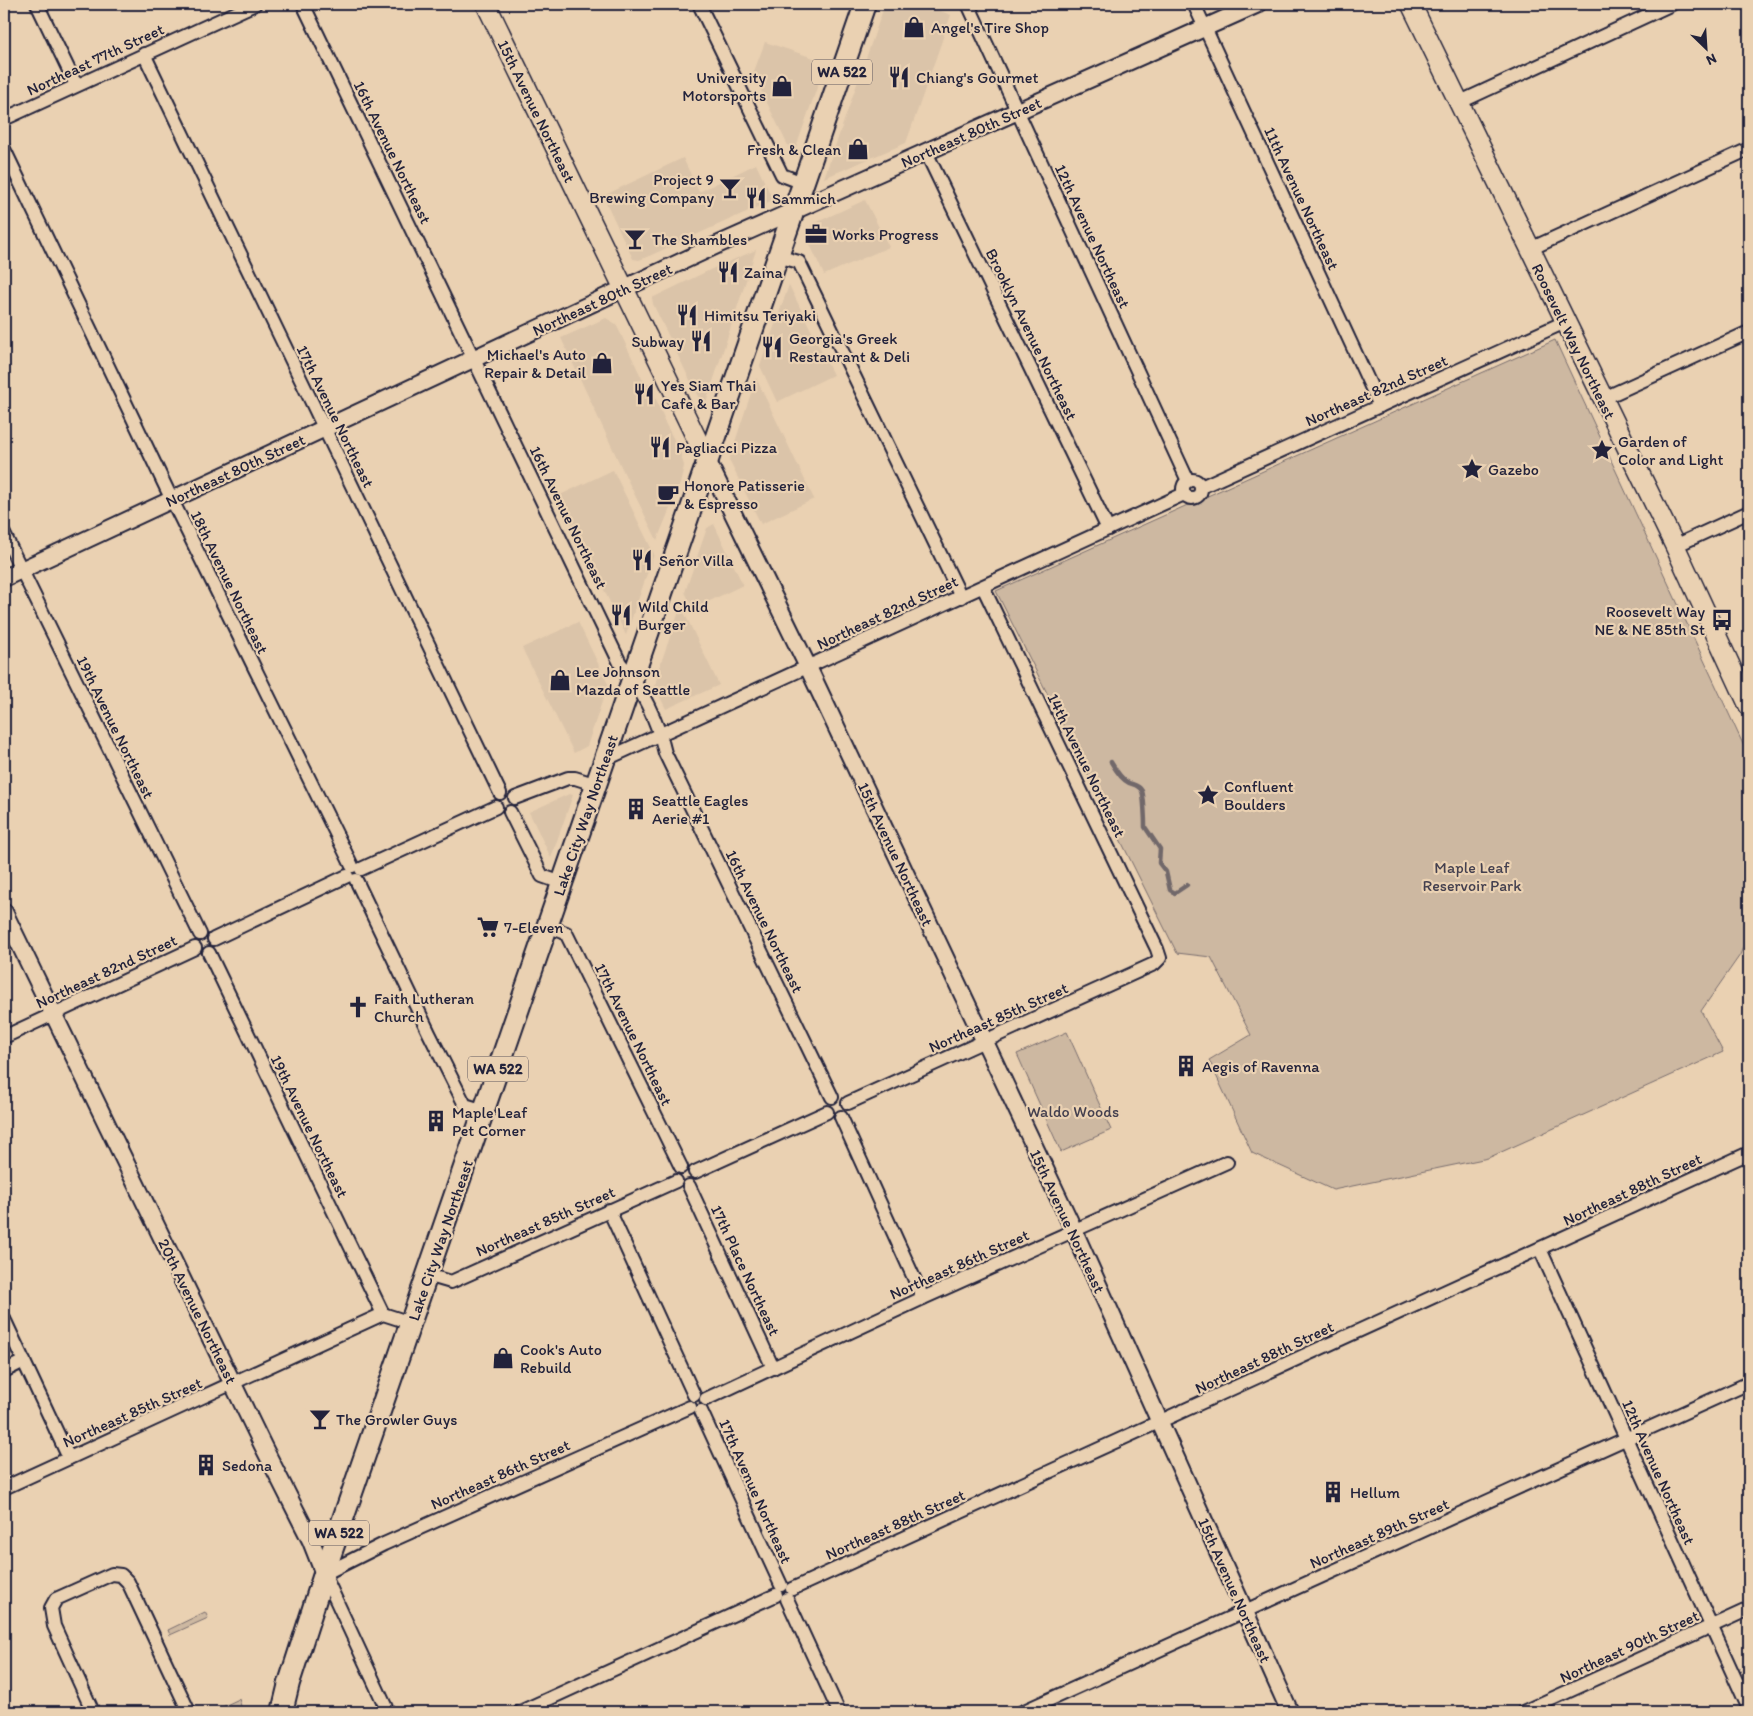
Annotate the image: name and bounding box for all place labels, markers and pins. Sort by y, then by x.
shop icon: Angel's Tire Shop [901,14,927,40]
place label: Angel's Tire Shop [931,18,1049,37]
restaurant icon: Chiang's Gourmet [886,64,912,90]
place label: University Motorsports [682,68,766,105]
place label: Chiang's Gourmet [916,68,1039,87]
shop icon: University Motorsports [769,73,795,99]
shop icon: Fresh & Clean [845,136,871,162]
place label: Fresh & Clean [747,140,841,159]
place label: Project 9 Brewing Company [589,170,714,207]
bar icon: Project 9 Brewing Company [717,175,743,201]
restaurant icon: Sammich [743,185,769,211]
place label: Sammich [772,189,836,208]
office icon: Works Progress [803,221,829,247]
place label: Works Progress [832,225,939,244]
bar icon: The Shambles [622,226,648,252]
place label: The Shambles [652,230,747,249]
restaurant icon: Zaina [715,259,741,285]
place label: Zaina [744,263,784,282]
restaurant icon: Himitsu Teriyaki [674,302,700,328]
place label: Himitsu Teriyaki [704,306,816,325]
restaurant icon: Subway [688,328,714,354]
place label: Georgia's Greek Restaurant & Deli [789,329,910,366]
place label: Subway [632,332,684,351]
restaurant icon: Georgia's Greek Restaurant & Deli [759,334,785,360]
place label: Michael's Auto Repair & Detail [484,345,586,382]
shop icon: Michael's Auto Repair & Detail [589,350,615,376]
place label: Yes Siam Thai Cafe & Bar [661,376,756,413]
restaurant icon: Yes Siam Thai Cafe & Bar [631,381,657,407]
place label: Garden of Color and Light [1618,432,1723,469]
restaurant icon: Pagliacci Pizza [647,434,673,460]
place icon: Garden of Color and Light [1589,437,1615,463]
place label: Pagliacci Pizza [676,438,778,457]
place icon: Gazebo [1459,456,1485,482]
place label: Gazebo [1488,460,1539,479]
place label: Honore Patisserie & Espresso [684,476,805,513]
cafe icon: Honore Patisserie & Espresso [655,481,681,507]
restaurant icon: Señor Villa [629,547,655,573]
place label: Señor Villa [659,551,734,570]
place label: Wild Child Burger [638,597,709,634]
restaurant icon: Wild Child Burger [608,602,634,628]
place label: Roosevelt Way NE & NE 85th St [1595,602,1705,639]
bus stop icon: Roosevelt Way NE & NE 85th St [1709,607,1735,633]
place label: Lee Johnson Mazda of Seattle [576,662,691,699]
shop icon: Lee Johnson Mazda of Seattle [547,667,573,693]
place label: Confluent Boulders [1224,777,1294,814]
place icon: Confluent Boulders [1195,782,1221,808]
place label: Seattle Eagles Aerie #1 [652,791,748,828]
building icon: Seattle Eagles Aerie #1 [623,796,649,822]
supermarket icon: 7-Eleven [475,914,501,940]
place label: 7-Eleven [504,918,563,937]
place label: Faith Lutheran Church [374,989,474,1026]
church icon: Faith Lutheran Church [345,994,371,1020]
building icon: Aegis of Ravenna [1173,1053,1199,1079]
place label: Aegis of Ravenna [1202,1057,1320,1076]
place label: Maple Leaf Pet Corner [452,1103,528,1140]
building icon: Maple Leaf Pet Corner [423,1108,449,1134]
place label: Cook's Auto Rebuild [520,1340,602,1377]
shop icon: Cook's Auto Rebuild [490,1345,516,1371]
bar icon: The Growler Guys [307,1406,333,1432]
place label: The Growler Guys [336,1410,457,1429]
building icon: Sedona [193,1452,219,1478]
place label: Sedona [222,1456,273,1475]
building icon: Hellum [1320,1479,1346,1505]
place label: Hellum [1350,1483,1400,1502]

